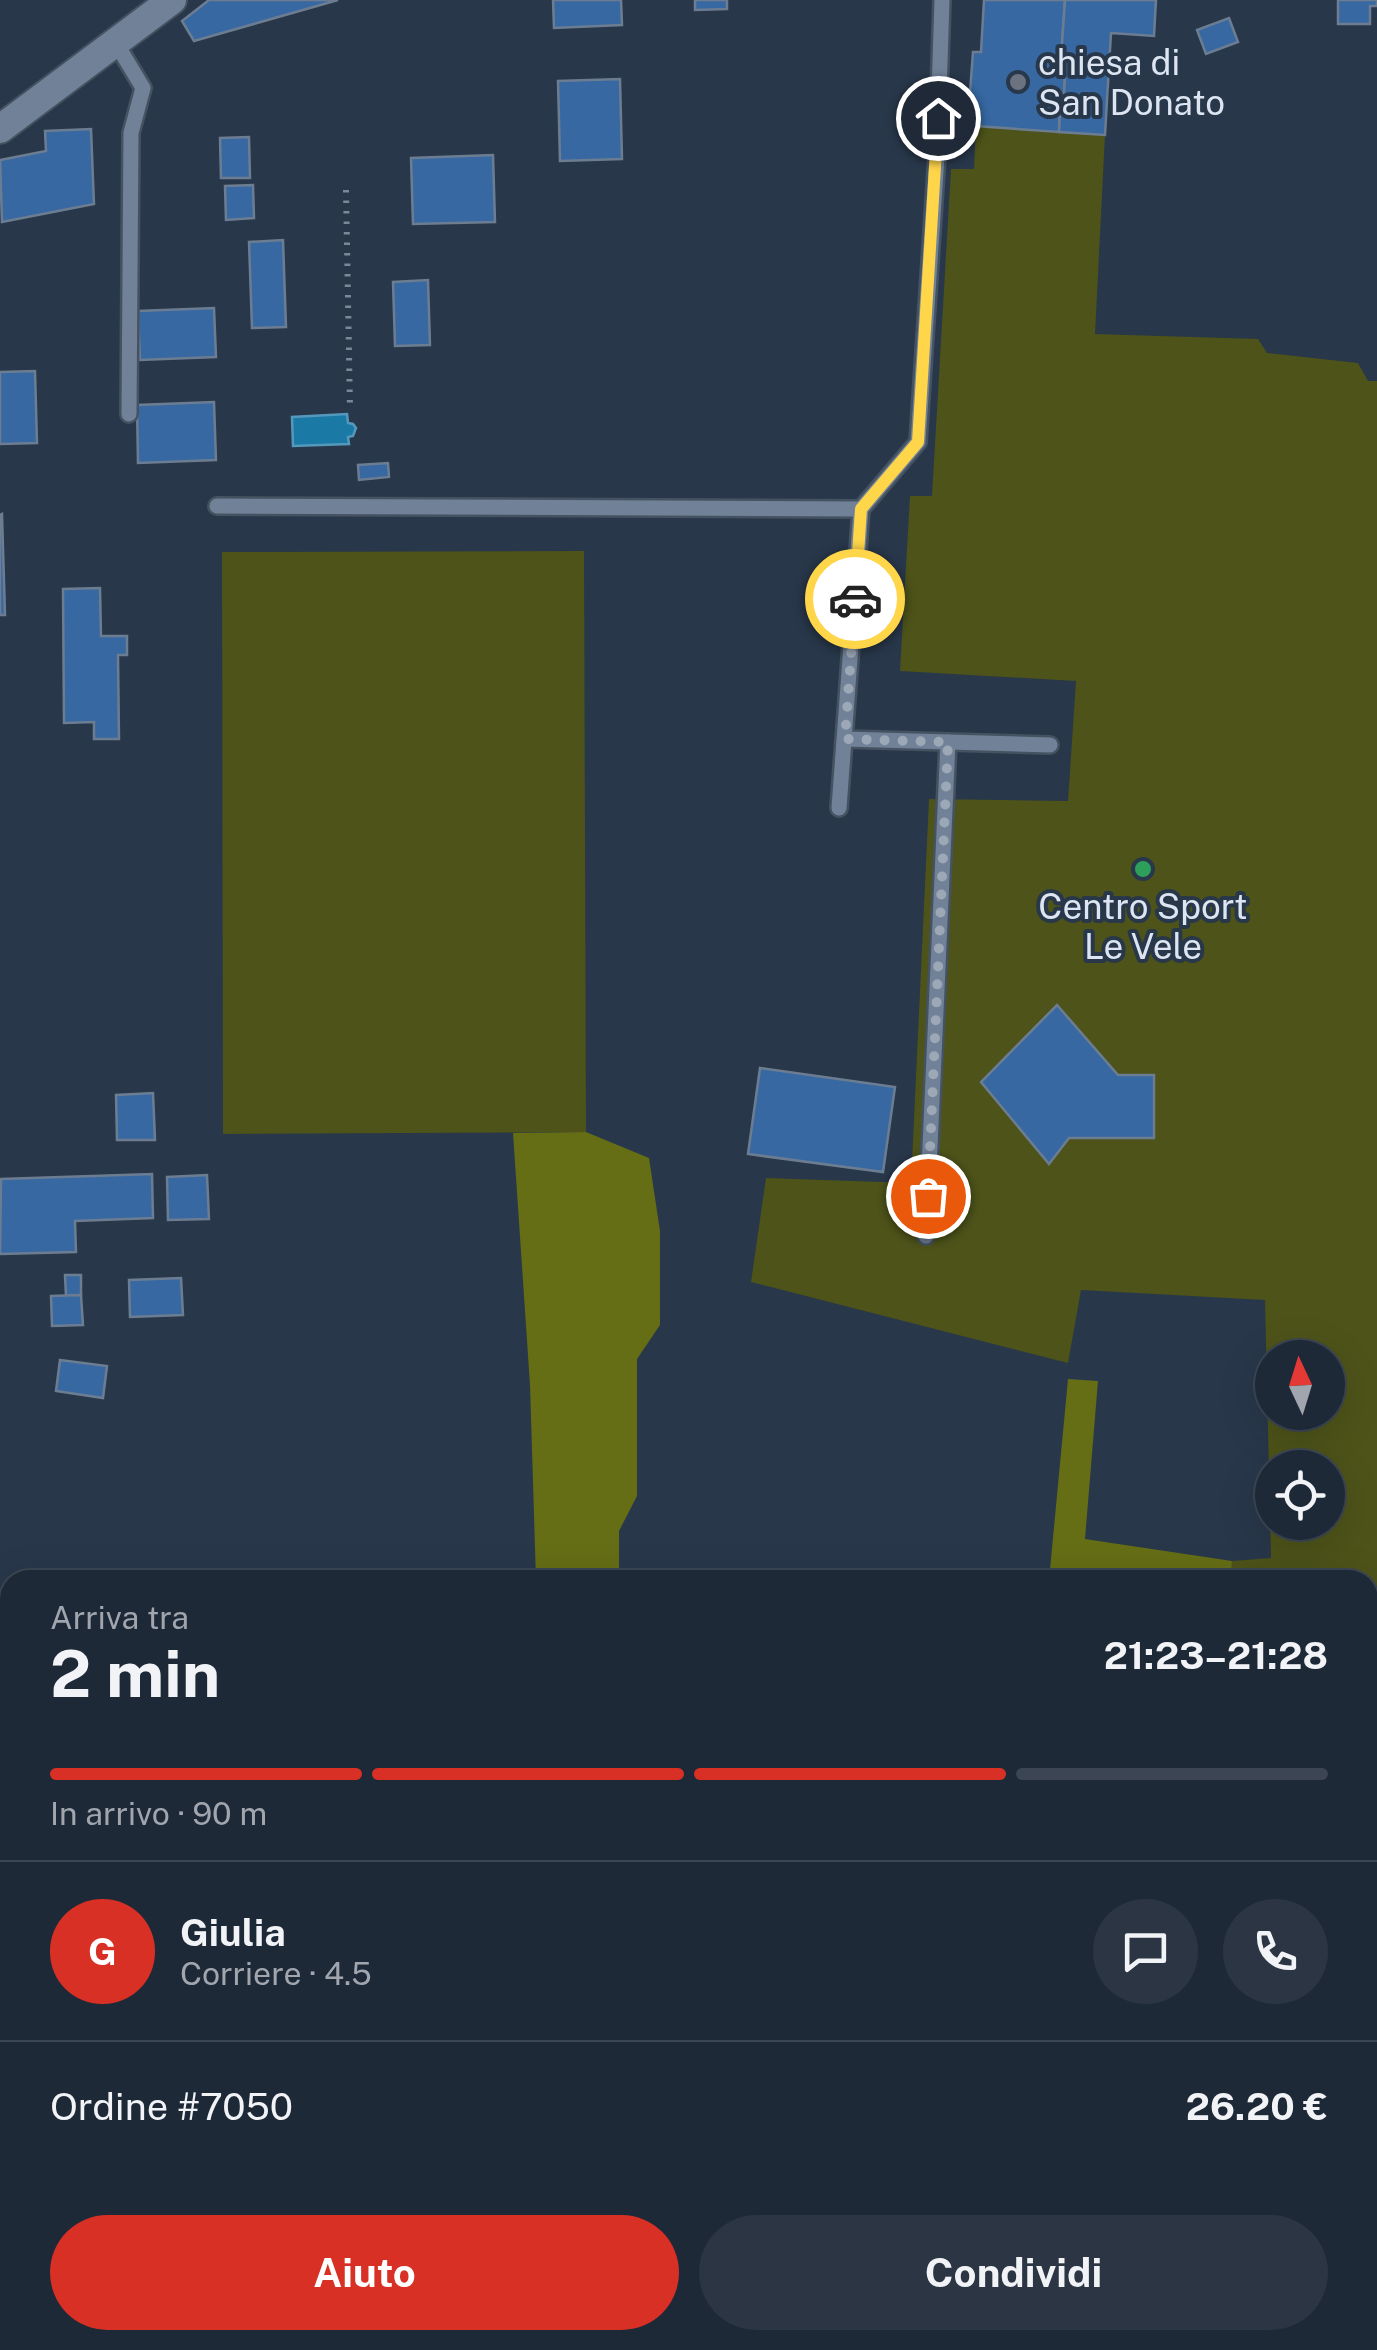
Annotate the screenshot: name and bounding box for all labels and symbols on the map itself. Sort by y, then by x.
place label: chiesa di San Donato [1038,42,1225,123]
marker: chiesa di San Donato [1007,71,1029,93]
pin [896,76,981,161]
courier [805,549,905,649]
marker: Centro Sport Le Vele [1132,858,1154,880]
place label: Centro Sport Le Vele [1038,886,1248,967]
pin [886,1154,971,1239]
north arrow [1255,1340,1345,1430]

